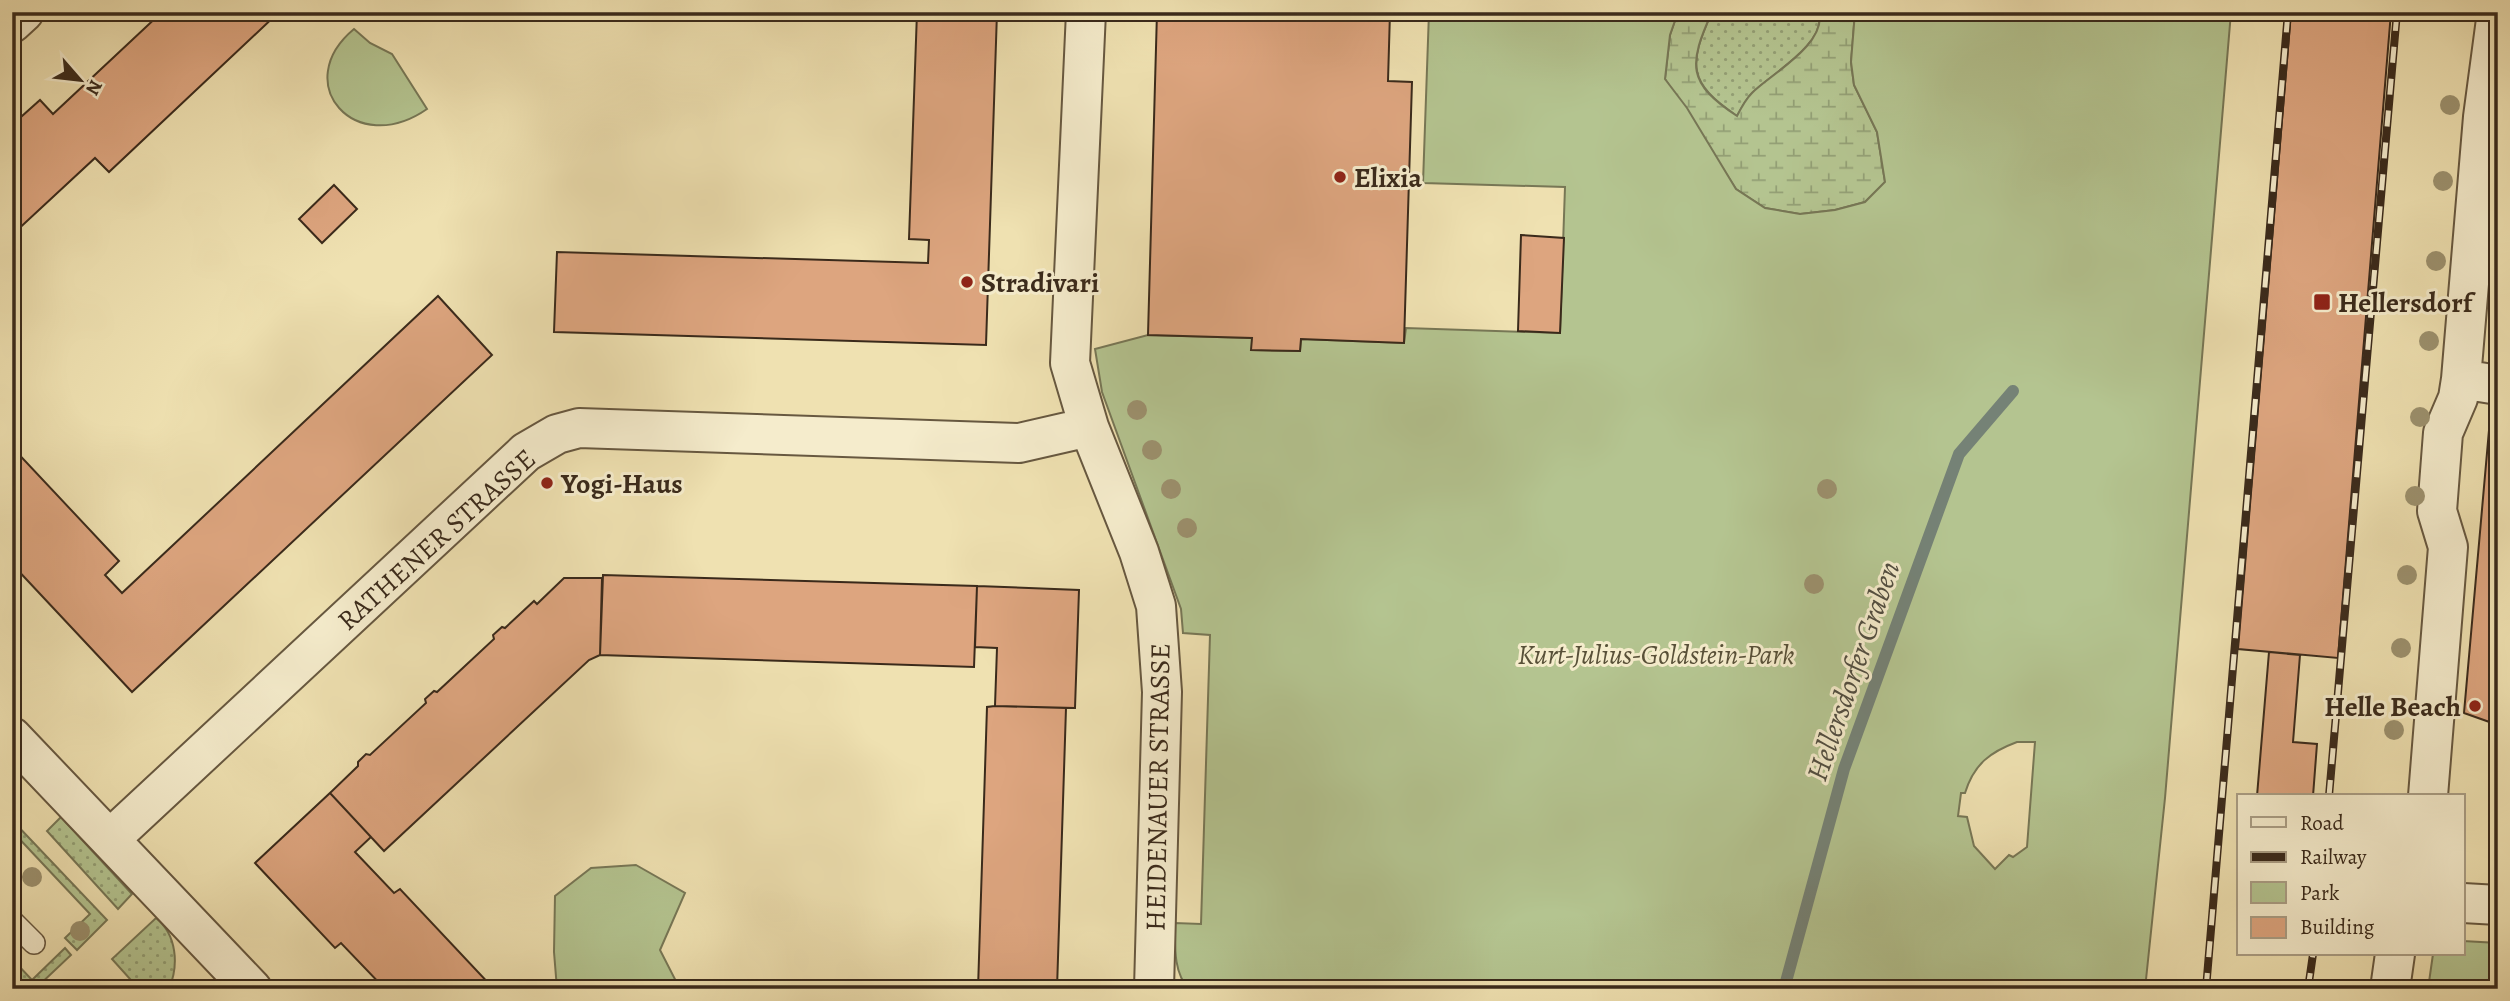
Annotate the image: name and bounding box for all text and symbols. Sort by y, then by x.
north arrow [46,46,116,116]
text: N [79,75,109,100]
place label: Elixia [1354,159,1422,197]
marker: Elixia [1332,169,1348,185]
place label: Stradivari [981,264,1099,302]
marker: Stradivari [959,274,975,290]
place label: Hellersdorf [2338,284,2476,322]
marker: Hellersdorf [2312,292,2332,312]
street label: RATHENER STRASSE [329,440,544,639]
place label: Yogi-Haus [560,465,683,503]
marker: Yogi-Haus [539,475,555,491]
water label: Hellersdorfer Graben [1797,556,1909,786]
park label: Kurt-Julius-Goldstein-Park [1517,636,1795,674]
street label: HEIDENAUER STRASSE [1136,643,1180,931]
place label: Helle Beach [2324,688,2461,726]
marker: Helle Beach [2467,698,2483,714]
legend [2237,794,2464,956]
text: Road [2300,809,2344,837]
text: Railway [2300,843,2367,871]
text: Park [2300,879,2340,907]
text: Building [2300,913,2375,941]

